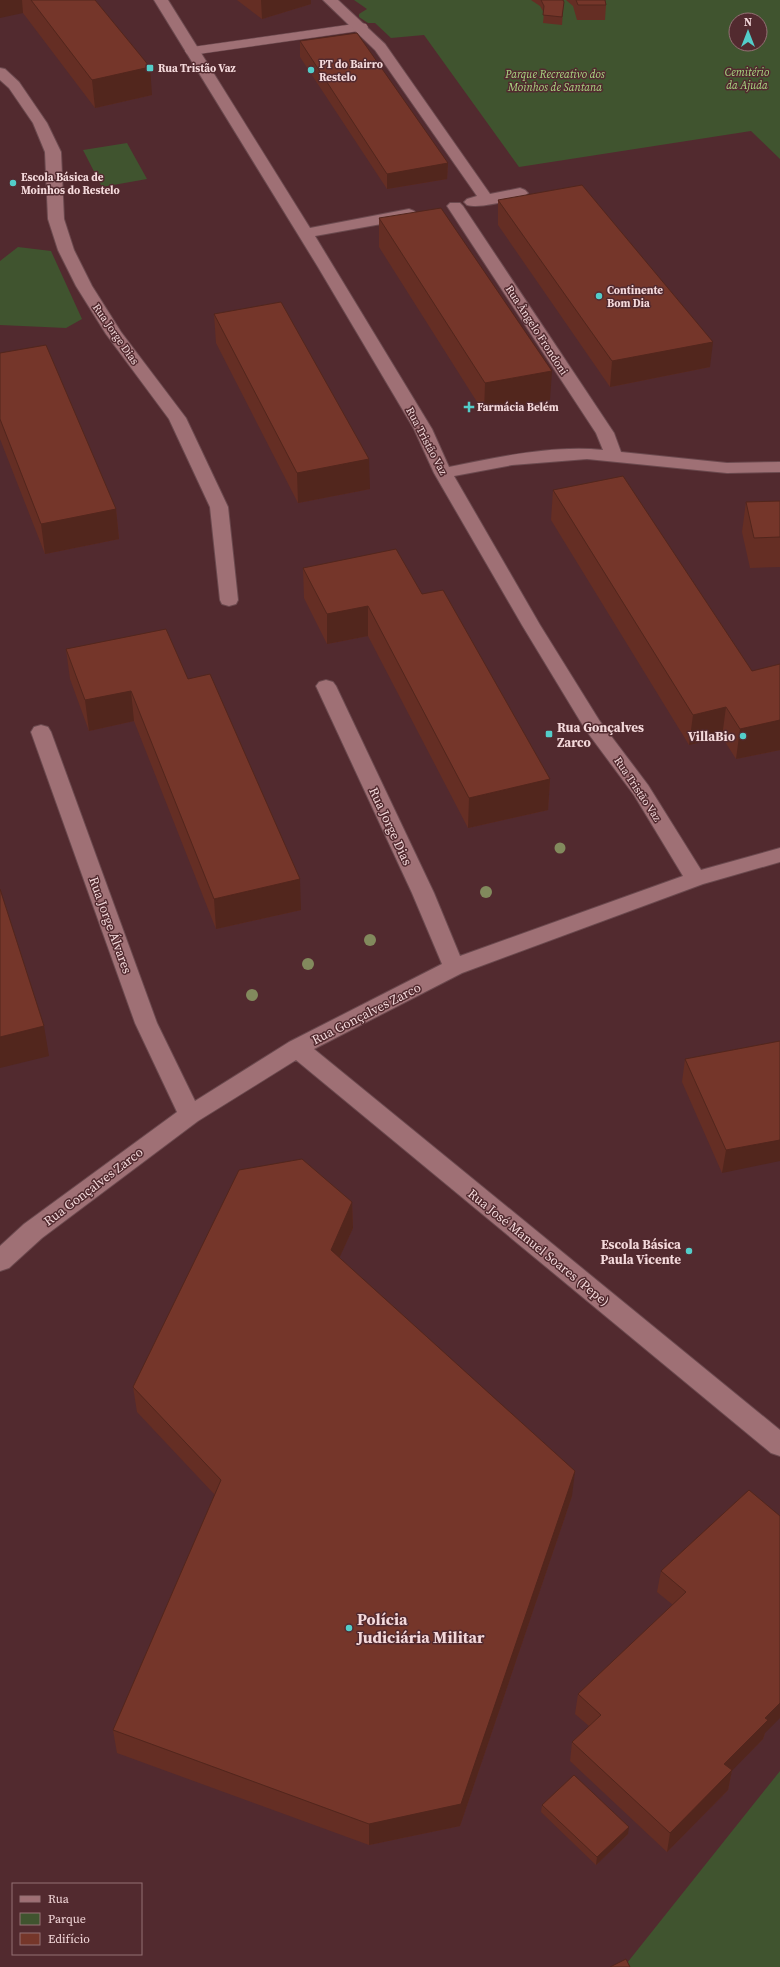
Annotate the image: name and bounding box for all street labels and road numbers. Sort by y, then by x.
street label: Rua Ângelo Frondoni [502,283,571,378]
street label: Rua Jorge Dias [89,301,142,368]
street label: Rua Tristão Vaz [402,405,451,478]
street label: Rua Tristão Vaz [610,754,665,825]
street label: Rua Jorge Dias [365,784,416,868]
street label: Rua Jorge Álvares [85,874,136,976]
street label: Rua Gonçalves Zarco [309,979,424,1048]
street label: Rua Gonçalves Zarco [40,1143,146,1229]
street label: Rua José Manuel Soares (Pepe) [465,1185,613,1310]

